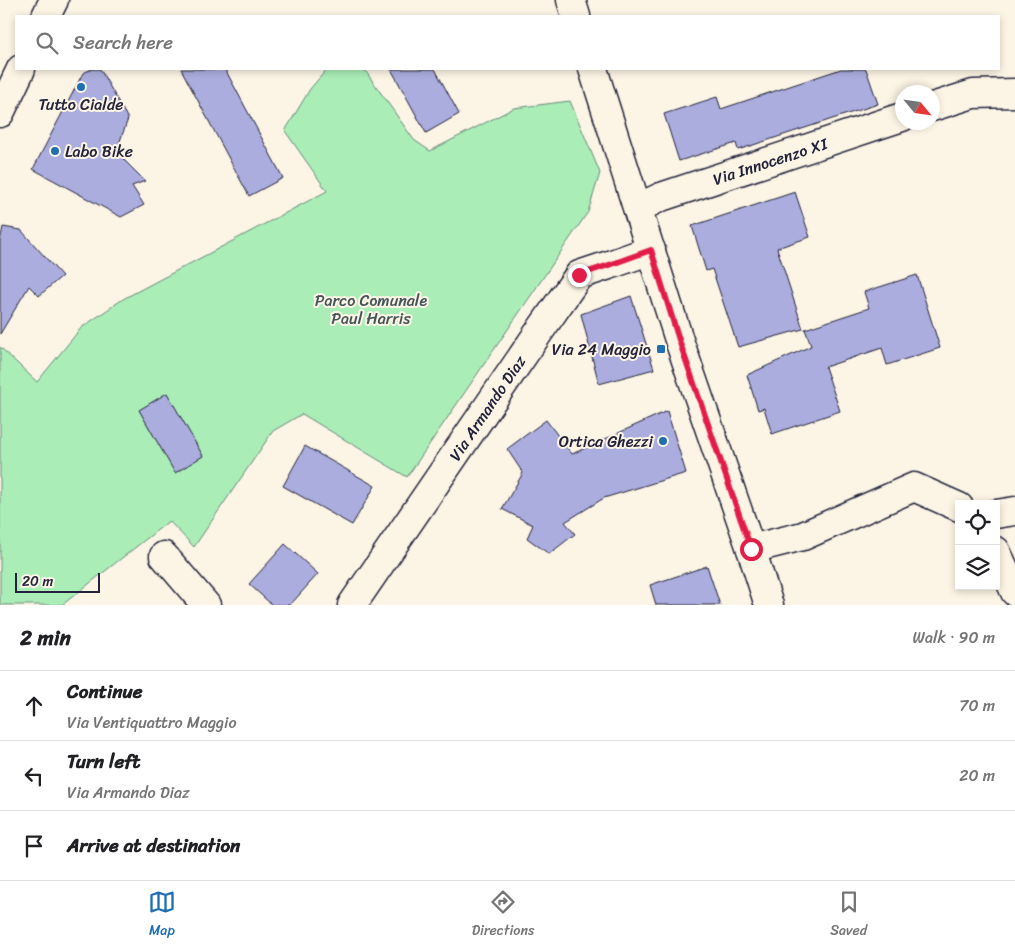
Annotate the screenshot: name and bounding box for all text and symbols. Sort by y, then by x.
search box [15,15,1000,70]
text: Search here [73,26,173,59]
icon: search [33,29,61,57]
marker: Tutto Cialde [75,81,87,93]
north arrow [895,85,940,130]
place label: Tutto Cialde [38,90,124,119]
street label: Via Innocenzo XI [709,129,833,194]
place label: Labo Bike [65,137,133,166]
marker: Labo Bike [49,145,61,157]
route end [568,264,591,287]
park label: Parco Comunale Paul Harris [315,286,427,333]
place label: Via 24 Maggio [552,335,651,364]
marker: Via 24 Maggio [655,343,667,355]
street label: Via Armando Diaz [441,349,534,467]
place label: Ortica Ghezzi [559,427,654,456]
marker: Ortica Ghezzi [657,435,669,447]
map controls [955,500,1000,590]
button: locate [955,500,1000,545]
route start [740,538,763,561]
button: layers [955,545,1000,590]
text: 20 m [22,569,53,594]
scale bar [15,570,100,593]
text: 2 min [20,619,71,657]
text: Walk · 90 m [913,623,995,652]
text: Continue [67,675,143,708]
text: 70 m [959,691,995,720]
icon: ahead [20,692,48,720]
text: Via Ventiquattro Maggio [67,708,237,737]
text: Turn left [67,745,140,778]
text: 20 m [959,761,995,790]
icon: left [20,762,48,790]
text: Via Armando Diaz [67,778,190,807]
text: Arrive at destination [67,829,240,862]
icon: arrive [20,832,48,860]
tab: Map [148,888,176,943]
tab: Directions [472,888,534,943]
tab: Saved [830,888,867,943]

